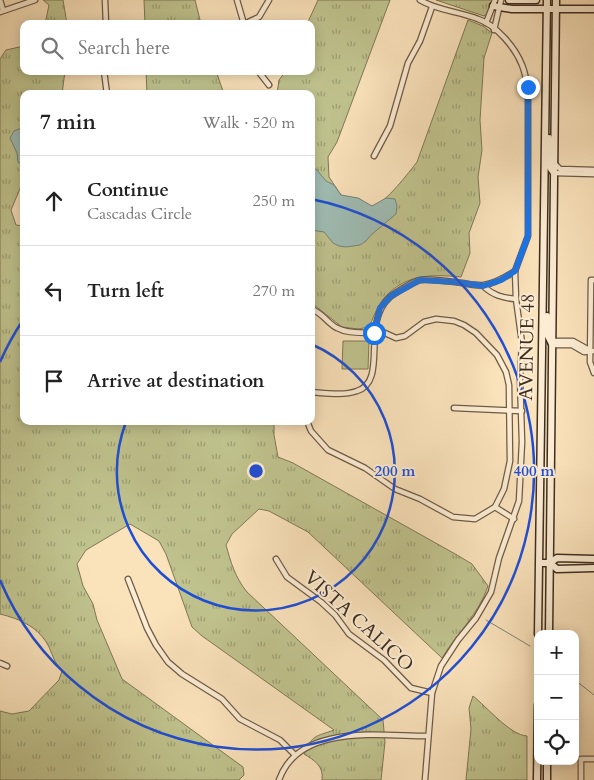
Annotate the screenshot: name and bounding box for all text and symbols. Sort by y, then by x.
search box [20,20,315,75]
icon: search [38,34,66,62]
text: Search here [78,35,170,61]
route end [517,76,540,99]
text: 7 min [40,108,96,137]
text: Walk · 520 m [203,112,295,134]
text: Continue [87,177,169,203]
icon: ahead [40,187,68,215]
text: 250 m [253,190,295,212]
text: Cascadas Circle [87,203,192,225]
icon: left [40,277,68,305]
text: Turn left [87,278,164,304]
text: 270 m [253,280,295,302]
street label: AVENUE 48 [513,293,541,401]
route start [363,322,386,345]
icon: arrive [40,367,68,395]
text: Arrive at destination [87,368,264,394]
text: 200 m [375,461,416,481]
text: 400 m [514,461,555,481]
centre of rings [247,462,265,480]
street label: VISTA CALICO [298,565,420,677]
map controls [534,630,579,765]
button: + [534,630,579,675]
button: − [534,675,579,720]
button: locate [534,720,579,765]

